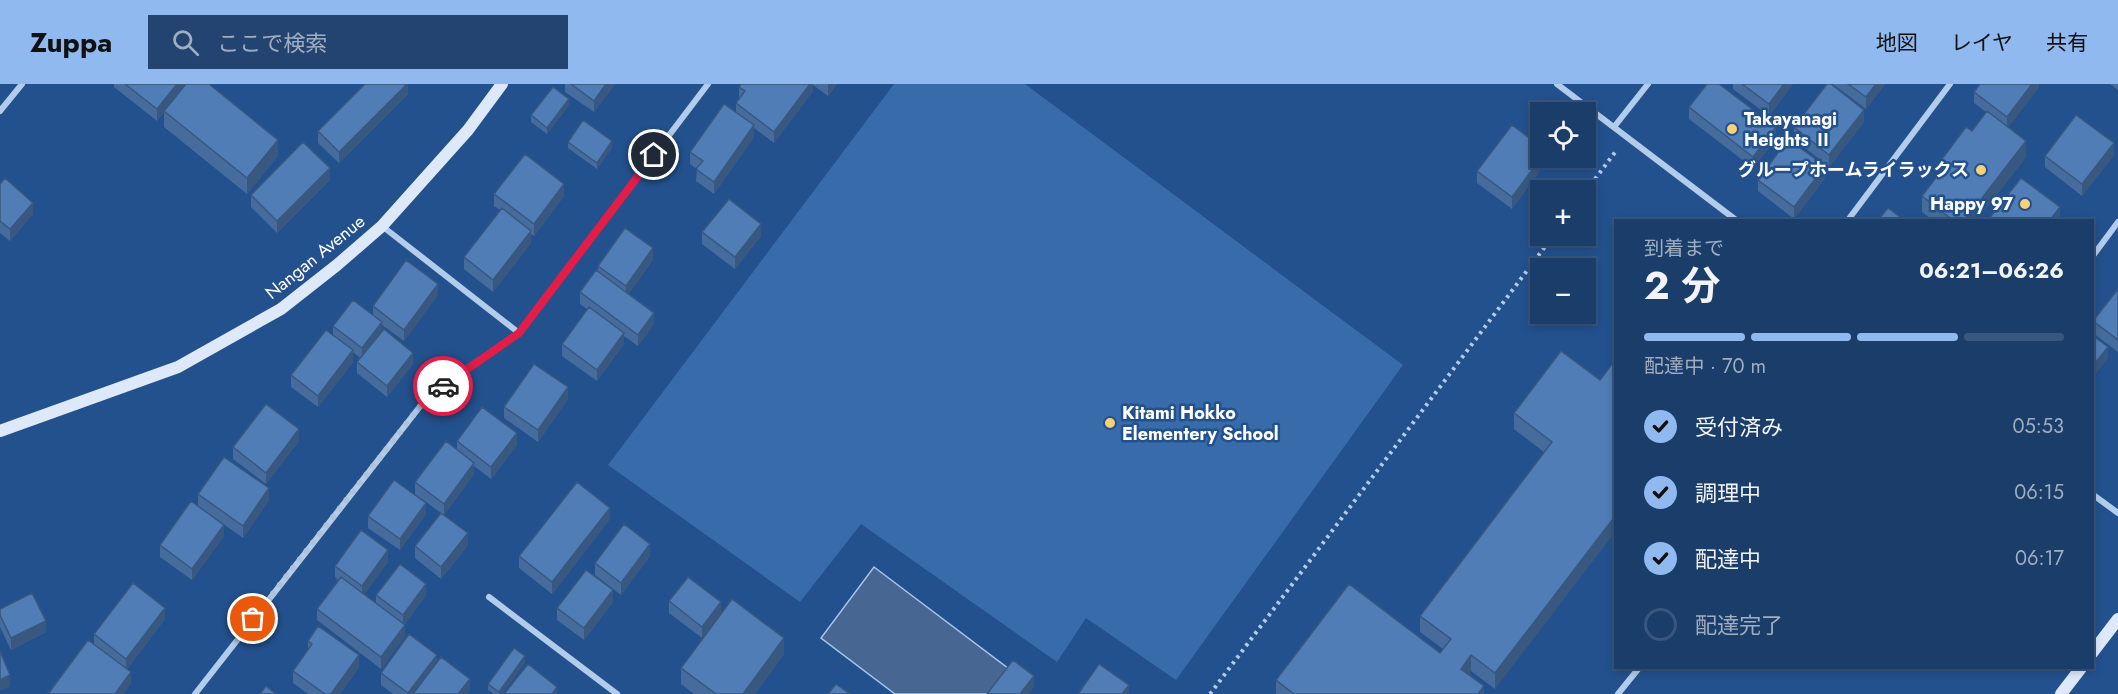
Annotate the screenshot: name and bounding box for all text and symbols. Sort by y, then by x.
search box [148,15,568,69]
text: Zuppa [30,22,112,63]
icon: search [169,26,202,59]
text: ここで検索 [217,27,327,59]
text: 地図 [1876,28,1918,58]
text: レイヤ [1951,28,2013,58]
text: 共有 [2046,28,2088,58]
map controls [1530,102,1596,324]
button: locate [1530,102,1596,168]
place label: Takayanagi Heights Ⅱ [1744,106,1837,153]
marker: Takayanagi Heights Ⅱ [1725,122,1739,136]
pin [628,129,679,180]
icon: home [637,138,670,171]
place label: グループホームライラックス [1738,157,1969,183]
marker: グループホームライラックス [1974,163,1988,177]
button: + [1530,180,1596,246]
place label: Happy 97 [1930,191,2013,217]
marker: Happy 97 [2018,197,2032,211]
street label: Nangan Avenue [259,209,371,305]
text: 到着まで [1644,234,1724,263]
text: 06:21–06:26 [1919,254,2064,286]
text: 2 分 [1644,257,1720,314]
button: − [1530,258,1596,324]
text: 配達中 · 70 m [1644,352,1766,381]
courier [413,356,473,416]
icon: car [427,370,460,403]
place label: Kitami Hokko Elementery School [1122,400,1279,447]
icon: check [1644,410,1677,443]
text: 受付済み [1695,411,1783,443]
text: 05:53 [2013,412,2064,441]
marker: Kitami Hokko Elementery School [1103,416,1117,430]
icon: check [1644,476,1677,509]
text: 調理中 [1695,477,1761,509]
text: 06:15 [2014,478,2064,507]
icon: check [1644,542,1677,575]
text: 配達中 [1695,543,1761,575]
text: 06:17 [2015,544,2064,573]
pin [227,593,278,644]
icon: bag [236,602,269,635]
text: 配達完了 [1695,609,1783,641]

